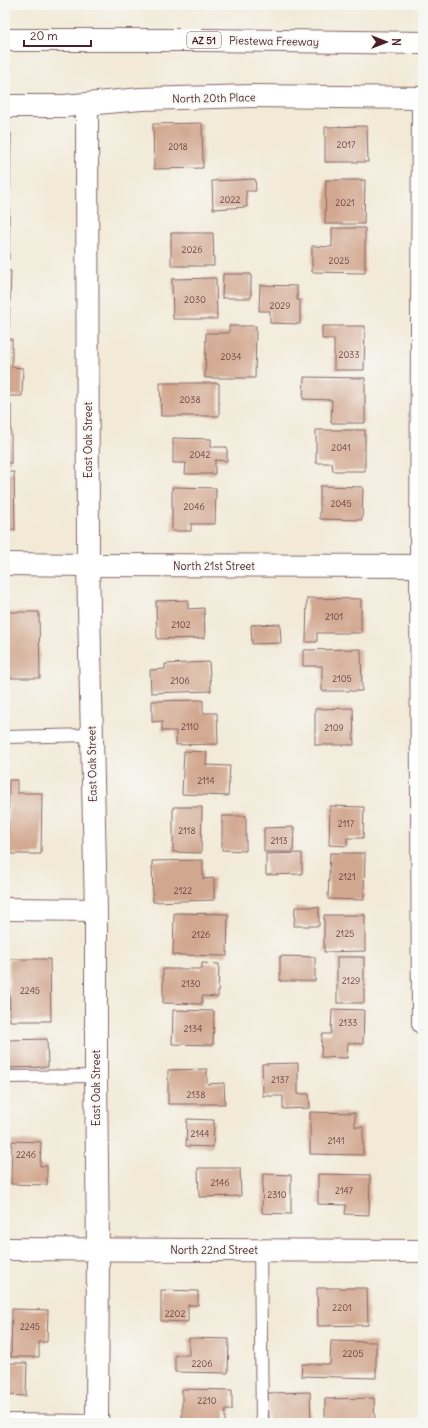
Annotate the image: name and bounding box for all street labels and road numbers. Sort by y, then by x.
road number: AZ 51 [187,32,221,48]
street label: Piestewa Freeway [229,33,319,49]
street label: North 20th Place [172,90,256,106]
street label: East Oak Street [81,402,95,478]
street label: North 21st Street [173,559,255,573]
street label: East Oak Street [84,725,100,802]
street label: East Oak Street [89,1050,103,1126]
street label: North 22nd Street [170,1243,258,1257]

